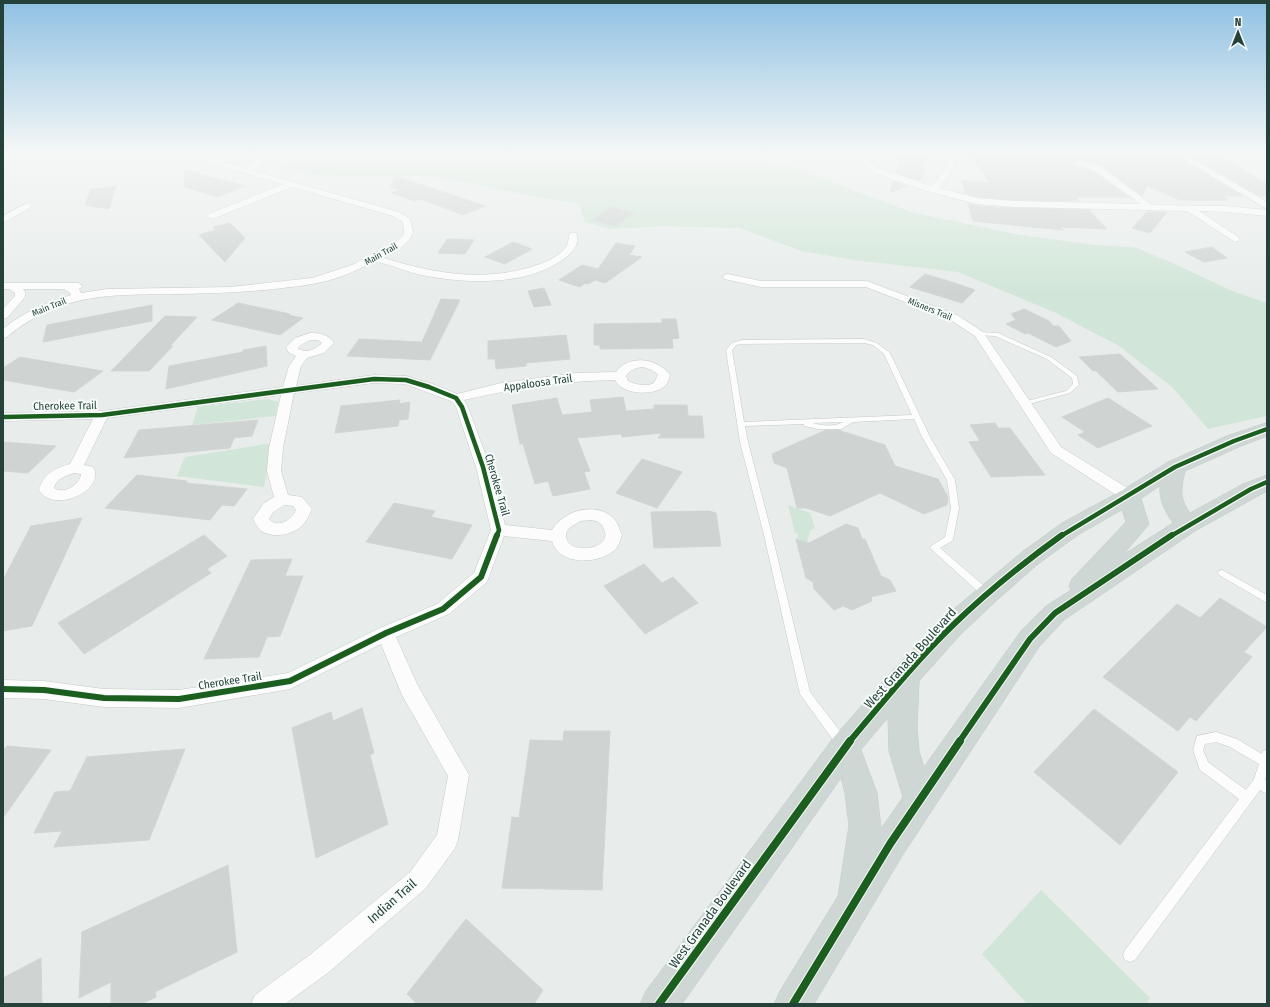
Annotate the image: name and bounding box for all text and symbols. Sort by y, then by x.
north arrow [1218,12,1258,52]
text: N [1235,16,1241,29]
street label: Main Trail [363,241,400,267]
street label: Main Trail [31,295,68,318]
street label: Misners Trail [907,296,954,323]
street label: Appaloosa Trail [503,372,573,394]
street label: Cherokee Trail [33,399,97,413]
street label: Cherokee Trail [482,453,512,518]
street label: West Granada Boulevard [861,605,959,711]
street label: Cherokee Trail [197,670,263,692]
street label: West Granada Boulevard [666,857,754,971]
street label: Indian Trail [365,875,420,926]

